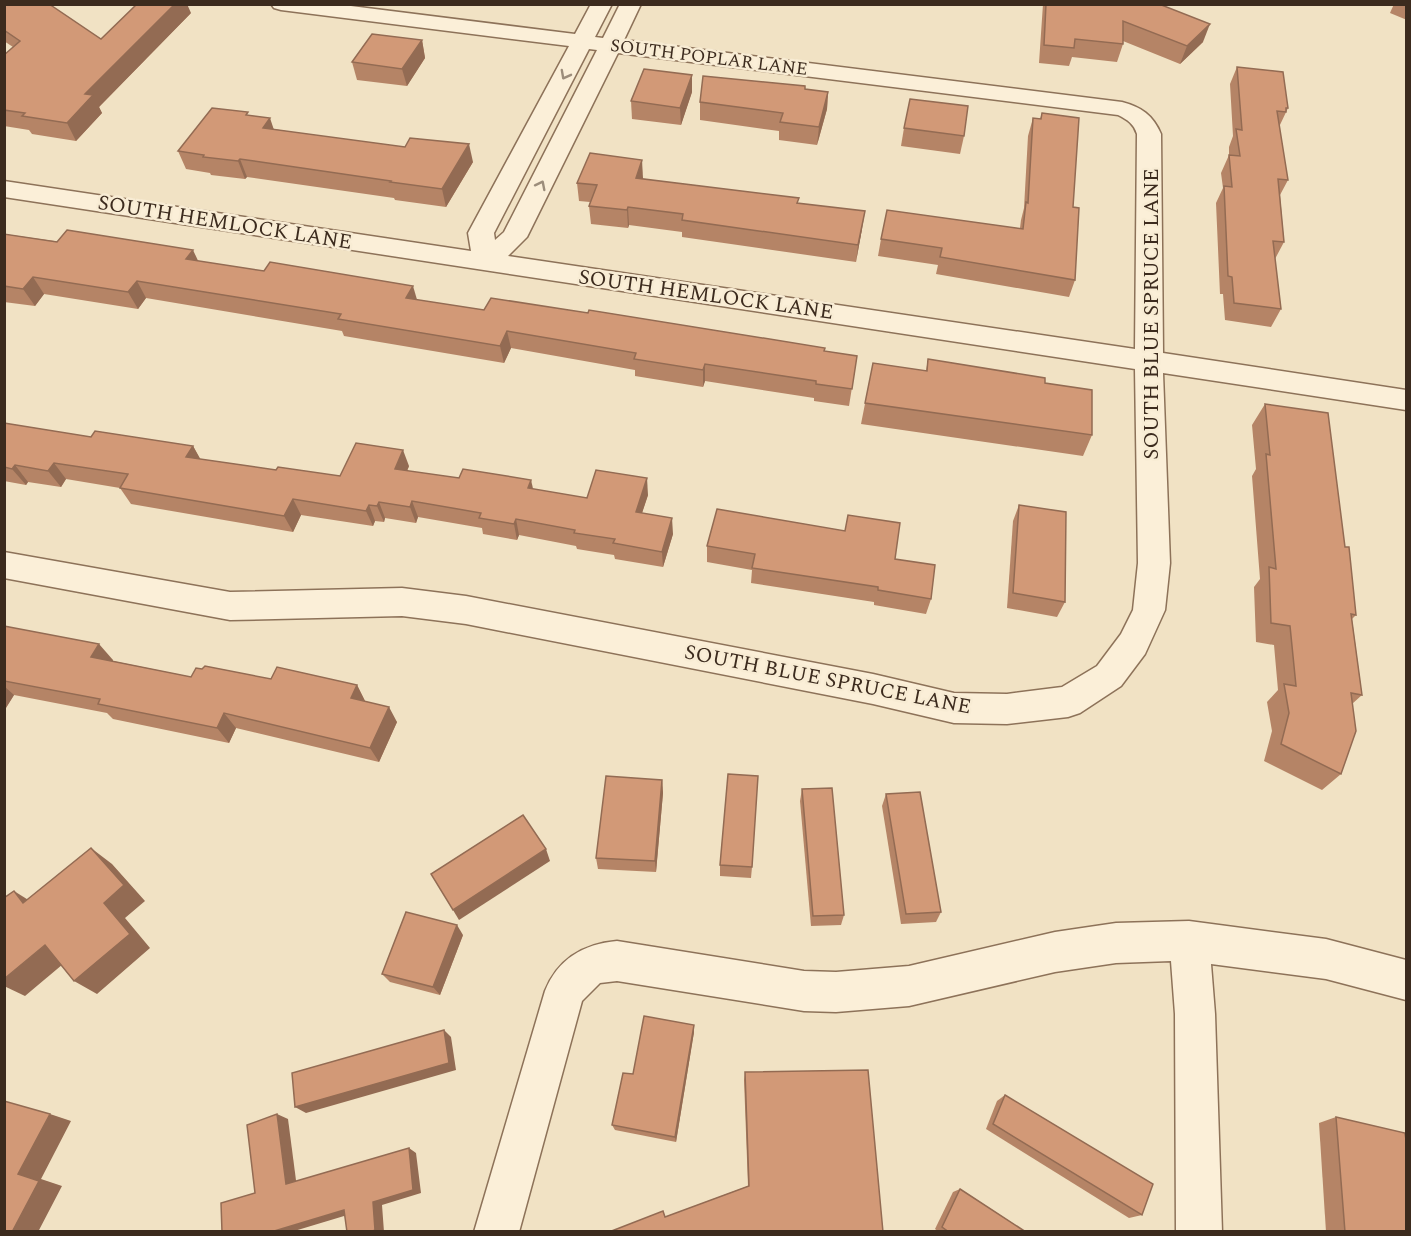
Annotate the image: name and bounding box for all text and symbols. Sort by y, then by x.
street label: SOUTH POPLAR LANE [609,32,809,83]
one-way arrow [561,69,572,79]
street label: SOUTH BLUE SPRUCE LANE [1136,168,1168,460]
one-way arrow [533,181,545,192]
street label: SOUTH HEMLOCK LANE [95,187,354,259]
street label: SOUTH HEMLOCK LANE [576,261,835,329]
street label: SOUTH BLUE SPRUCE LANE [682,636,974,724]

